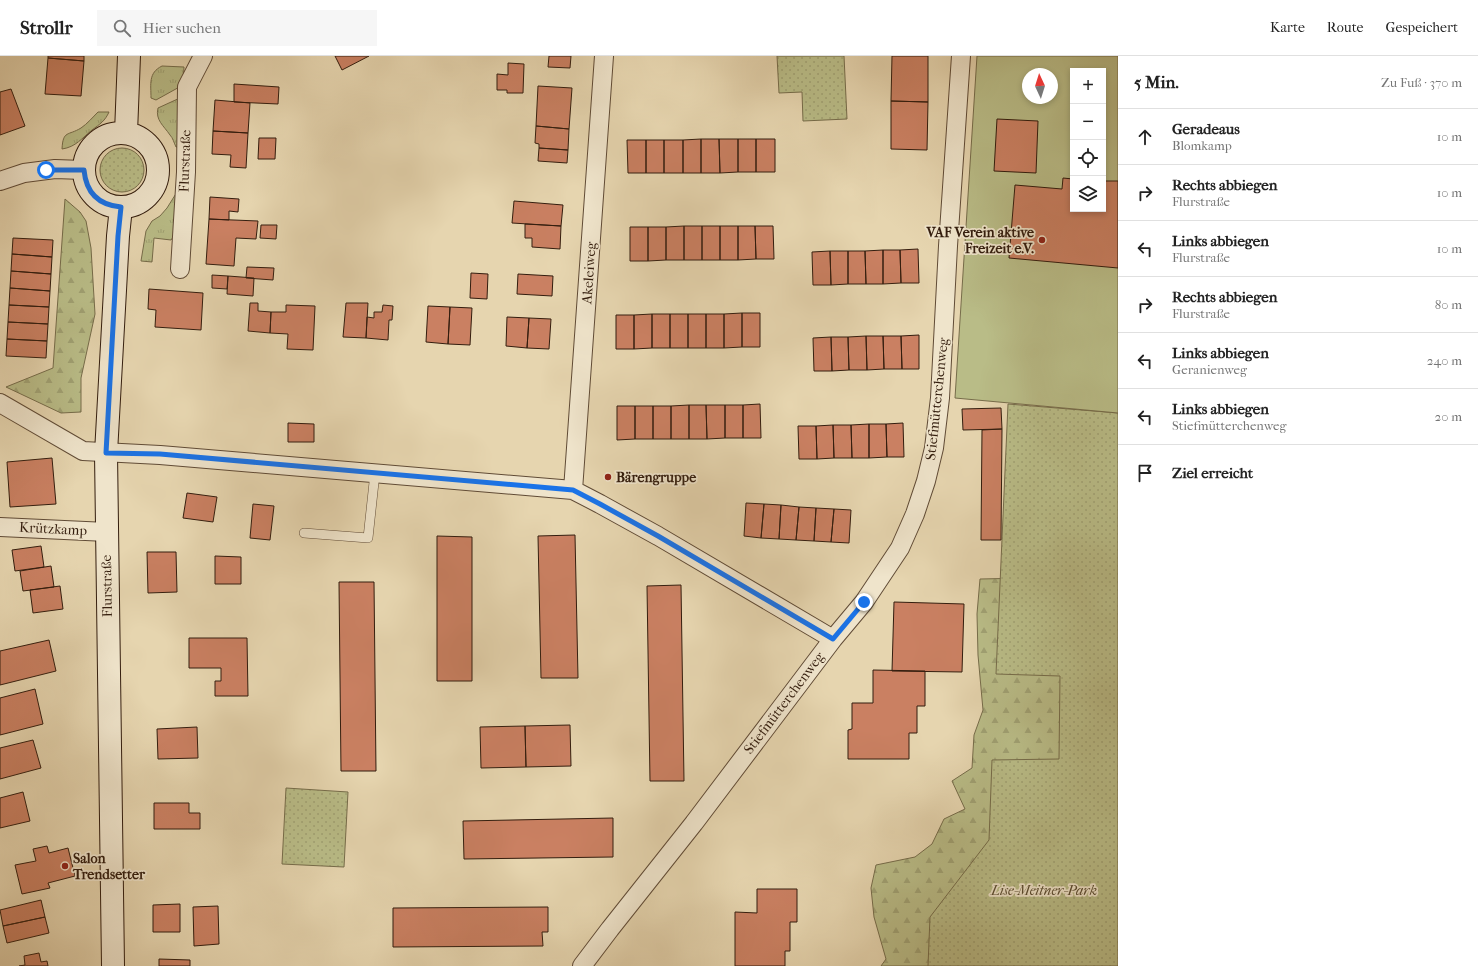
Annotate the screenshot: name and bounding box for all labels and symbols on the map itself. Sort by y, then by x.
north arrow [1022,68,1058,104]
street label: Flurstraße [175,129,195,193]
route start [37,161,55,179]
place label: VAF Verein aktive Freizeit e.V. [926,224,1034,257]
marker: VAF Verein aktive Freizeit e.V. [1037,235,1047,245]
street label: Akeleiweg [578,241,600,306]
street label: Stiefmütterchenweg [922,336,952,461]
place label: Bärengruppe [616,469,696,486]
marker: Bärengruppe [603,472,613,482]
street label: Krützkamp [19,519,88,539]
street label: Flurstraße [98,555,116,617]
route end [855,593,873,611]
street label: Stiefmütterchenweg [740,648,828,757]
place label: Salon Trendsetter [72,850,146,883]
marker: Salon Trendsetter [60,861,70,871]
park label: Lise-Meitner-Park [990,882,1097,899]

